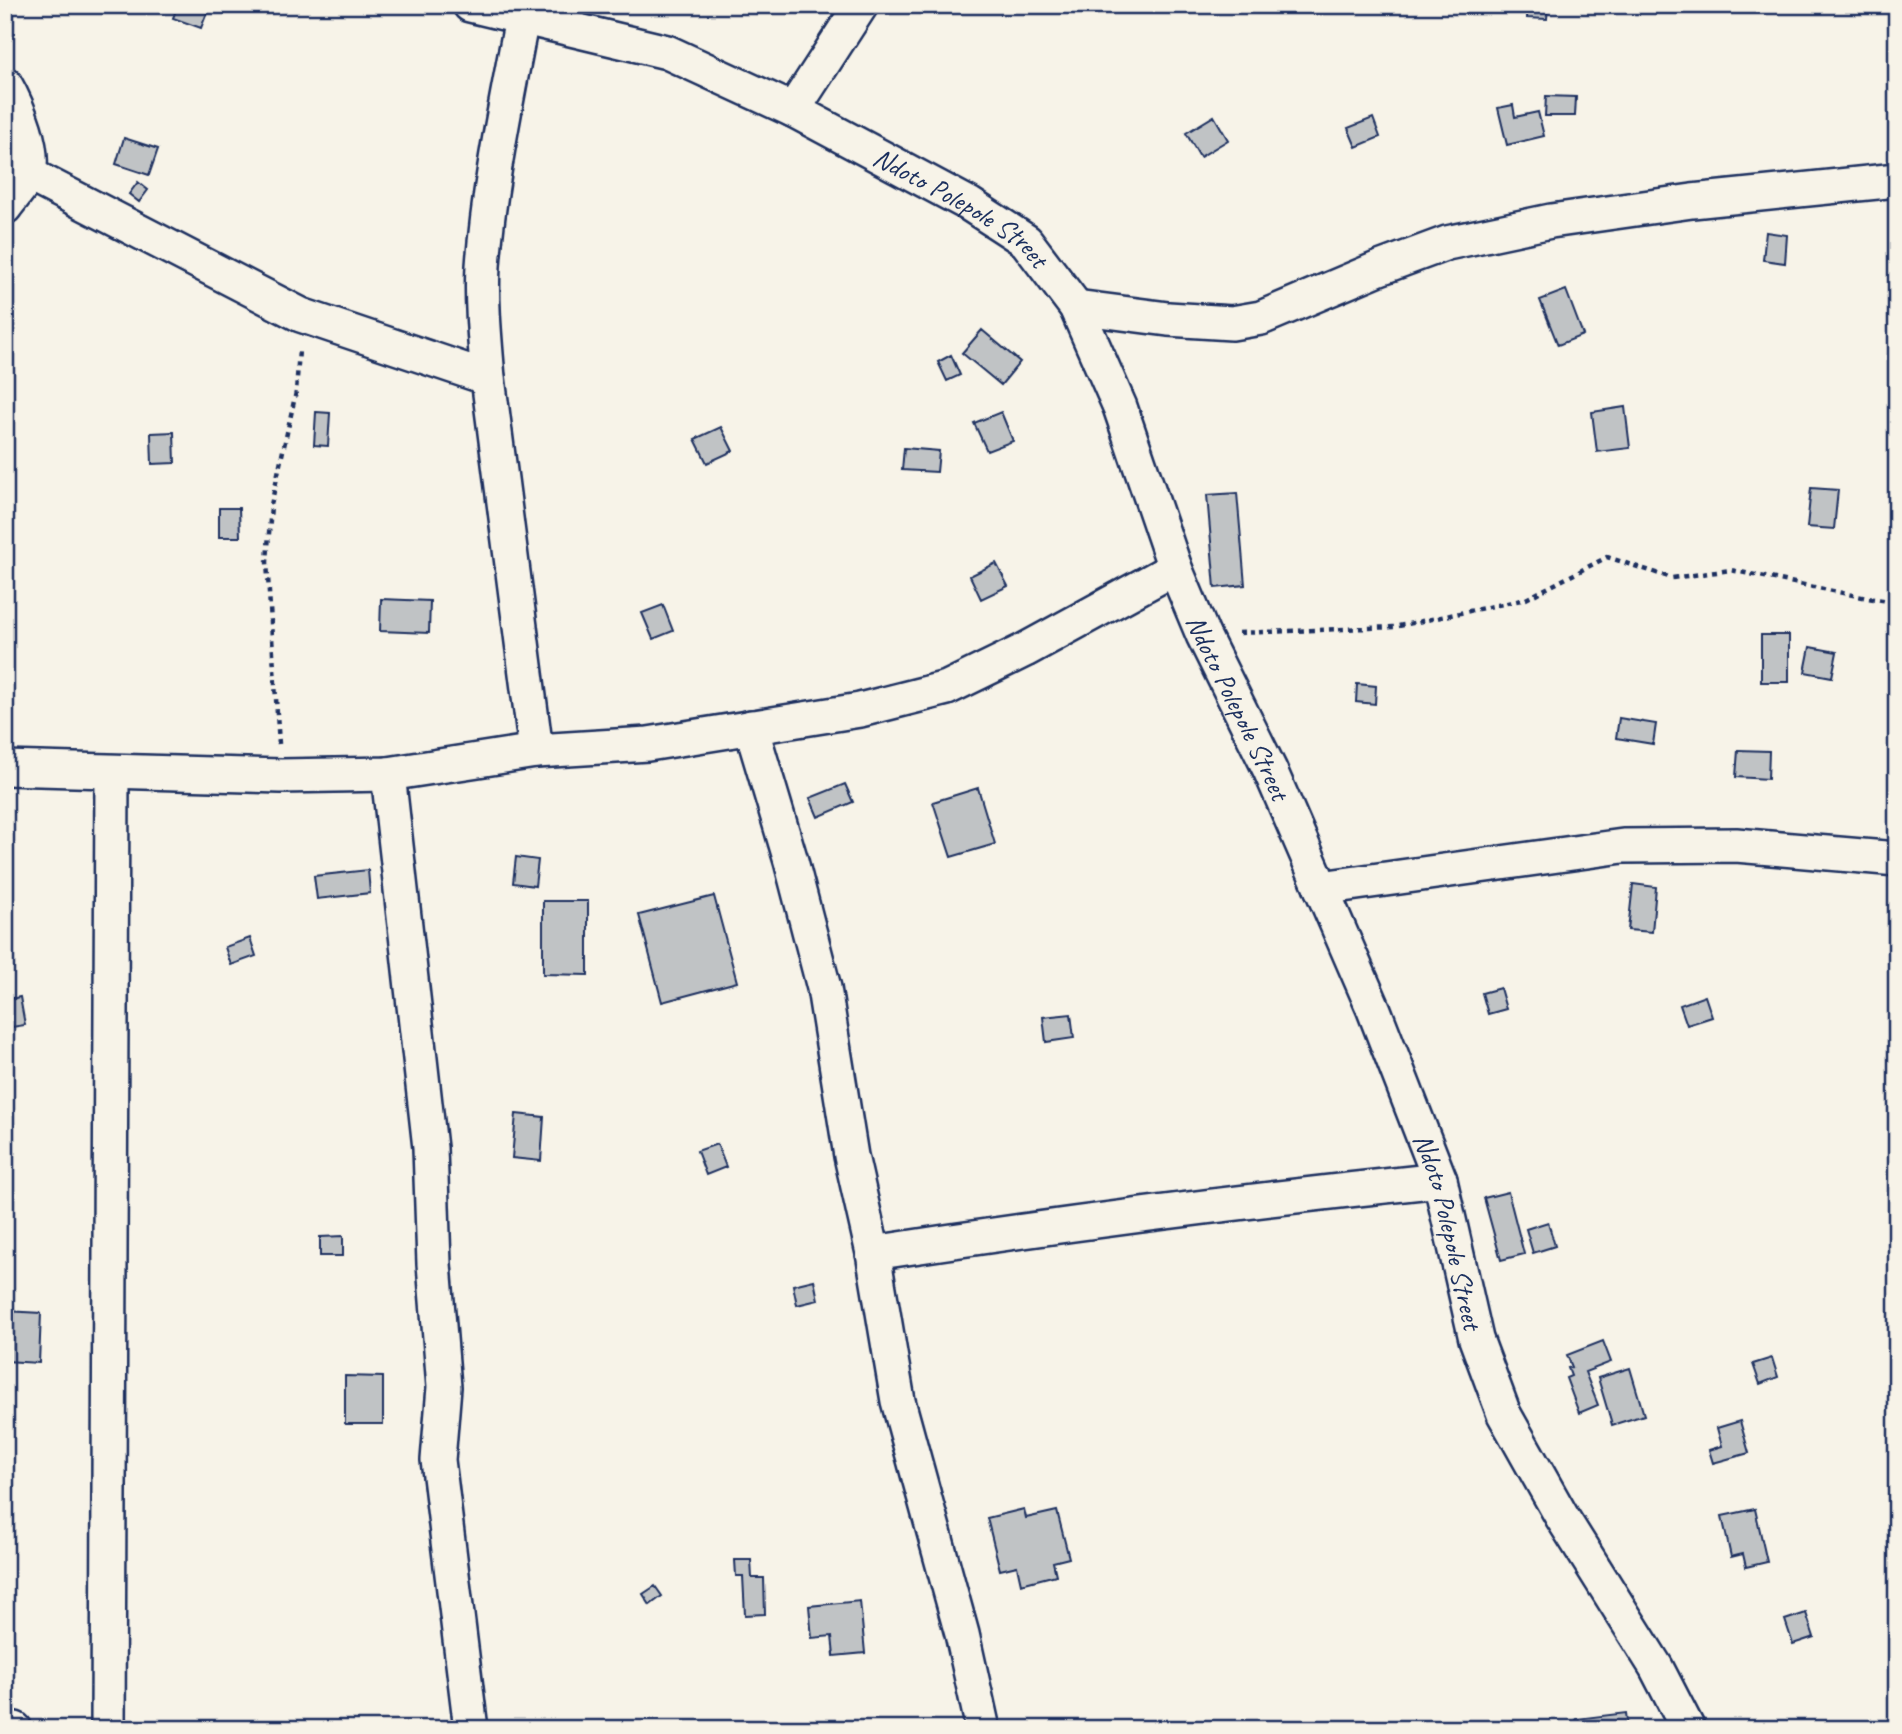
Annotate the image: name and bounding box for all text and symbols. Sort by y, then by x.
street label: Ndoto Polepole Street [867,139,1058,276]
street label: Ndoto Polepole Street [1179,610,1299,808]
street label: Ndoto Polepole Street [1405,1128,1491,1336]

